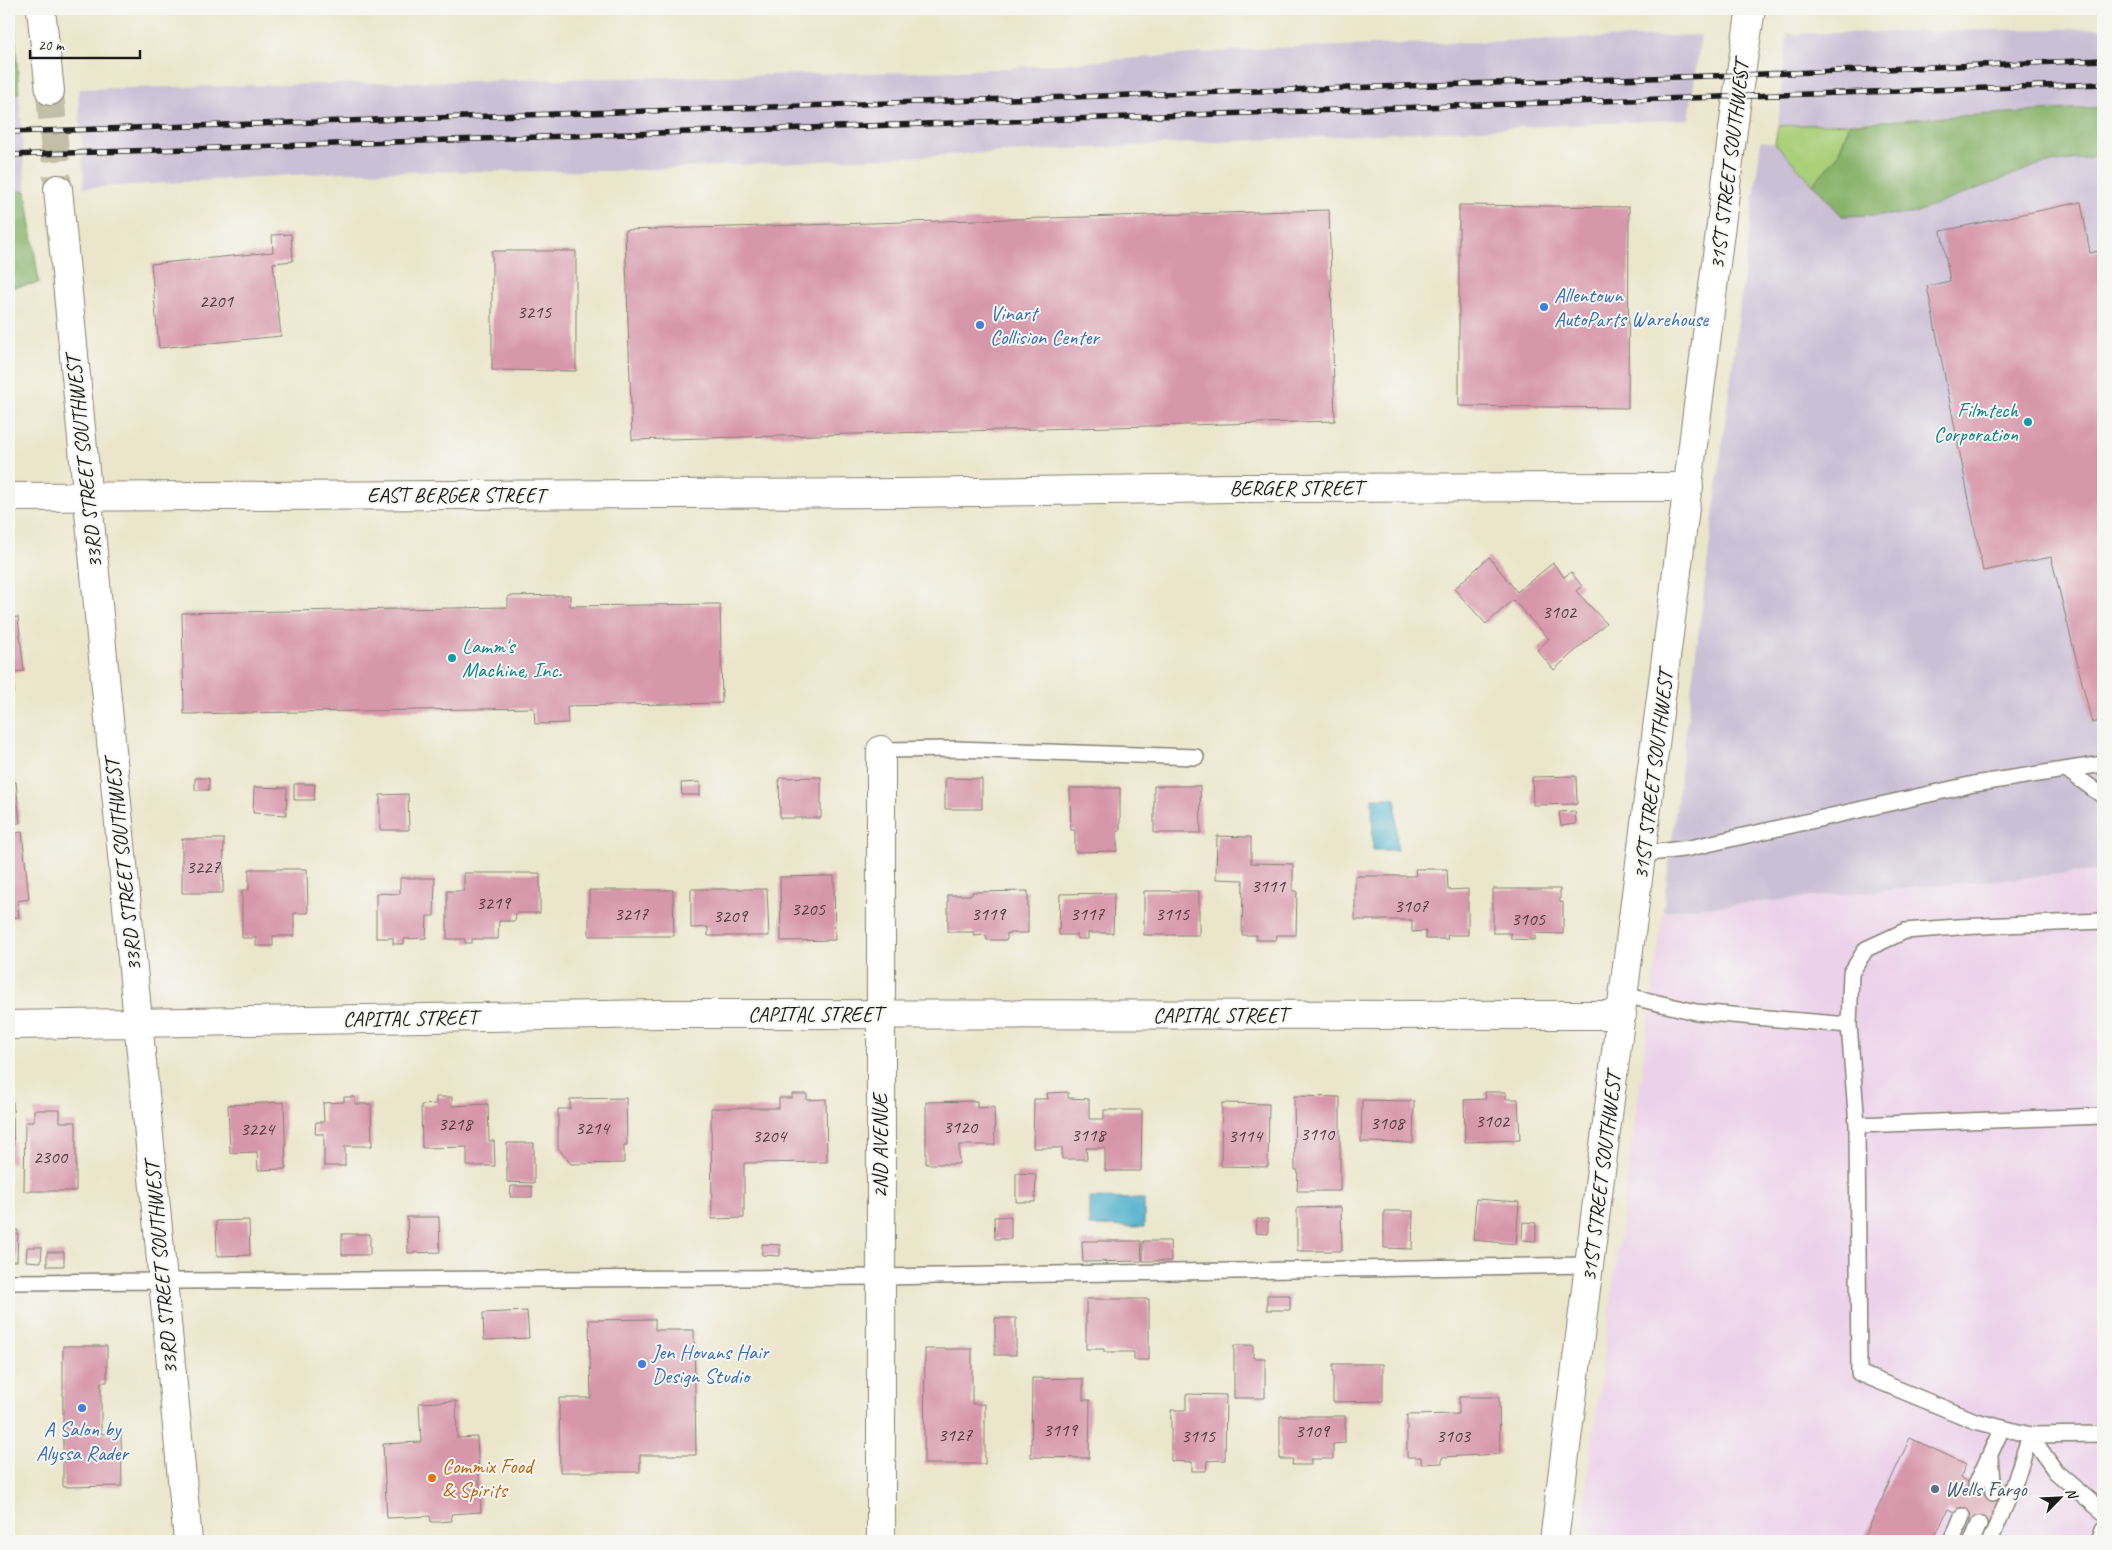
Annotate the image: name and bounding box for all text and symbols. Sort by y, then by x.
scale bar [30,28,140,60]
text: 20 m [38,36,65,55]
street label: 31ST STREET SOUTHWEST [1703,54,1755,271]
place label: Allentown AutoParts Warehouse [1554,282,1709,332]
house number: 2201 [199,289,235,313]
house number: 3215 [517,300,553,324]
place label: Vinart Collision Center [990,300,1101,350]
marker: Allentown AutoParts Warehouse [1538,301,1550,313]
marker: Vinart Collision Center [974,319,986,331]
street label: 33RD STREET SOUTHWEST [59,349,108,570]
place label: Filmtech Corporation [1934,397,2019,447]
marker: Filmtech Corporation [2022,416,2034,428]
street label: BERGER STREET [1229,475,1368,501]
street label: EAST BERGER STREET [367,482,549,508]
house number: 3102 [1542,600,1578,624]
place label: Lamm's Machine, Inc. [462,633,563,683]
marker: Lamm's Machine, Inc. [446,652,458,664]
street label: 31ST STREET SOUTHWEST [1627,664,1679,881]
street label: 33RD STREET SOUTHWEST [98,752,147,973]
house number: 3227 [186,855,222,879]
house number: 3111 [1251,874,1287,898]
house number: 3219 [476,891,512,915]
house number: 3107 [1394,894,1430,918]
house number: 3205 [791,897,827,921]
house number: 3217 [614,902,650,926]
house number: 3119 [971,902,1007,926]
house number: 3117 [1070,902,1106,926]
house number: 3115 [1155,902,1191,926]
house number: 3209 [713,904,749,928]
house number: 3105 [1511,907,1547,931]
street label: CAPITAL STREET [748,1001,887,1027]
street label: CAPITAL STREET [1153,1002,1292,1028]
street label: CAPITAL STREET [343,1004,483,1032]
street label: 31ST STREET SOUTHWEST [1575,1066,1627,1283]
street label: 2ND AVENUE [867,1091,893,1198]
house number: 3102 [1475,1109,1511,1133]
house number: 3108 [1370,1111,1407,1135]
house number: 3218 [438,1112,475,1136]
house number: 3120 [943,1115,979,1139]
house number: 3214 [575,1116,612,1140]
house number: 3224 [240,1117,277,1141]
house number: 3110 [1300,1122,1336,1146]
house number: 3118 [1071,1123,1108,1147]
house number: 3204 [752,1124,789,1148]
house number: 3114 [1228,1124,1265,1148]
house number: 2300 [33,1145,69,1169]
street label: 33RD STREET SOUTHWEST [138,1155,183,1375]
place label: Jen Hovans Hair Design Studio [651,1339,770,1389]
marker: Jen Hovans Hair Design Studio [636,1358,648,1370]
marker: A Salon by Alyssa Rader [76,1402,88,1414]
place label: A Salon by Alyssa Rader [36,1416,129,1466]
house number: 3119 [1043,1418,1079,1442]
house number: 3109 [1295,1419,1331,1443]
house number: 3127 [938,1423,974,1447]
house number: 3115 [1181,1424,1217,1448]
house number: 3103 [1436,1424,1472,1448]
place label: Commix Food & Spirits [442,1453,536,1503]
marker: Commix Food & Spirits [426,1472,438,1484]
north arrow [2034,1472,2084,1522]
place label: Wells Fargo [1945,1476,2028,1502]
marker: Wells Fargo [1929,1483,1941,1495]
text: N [2062,1485,2082,1502]

